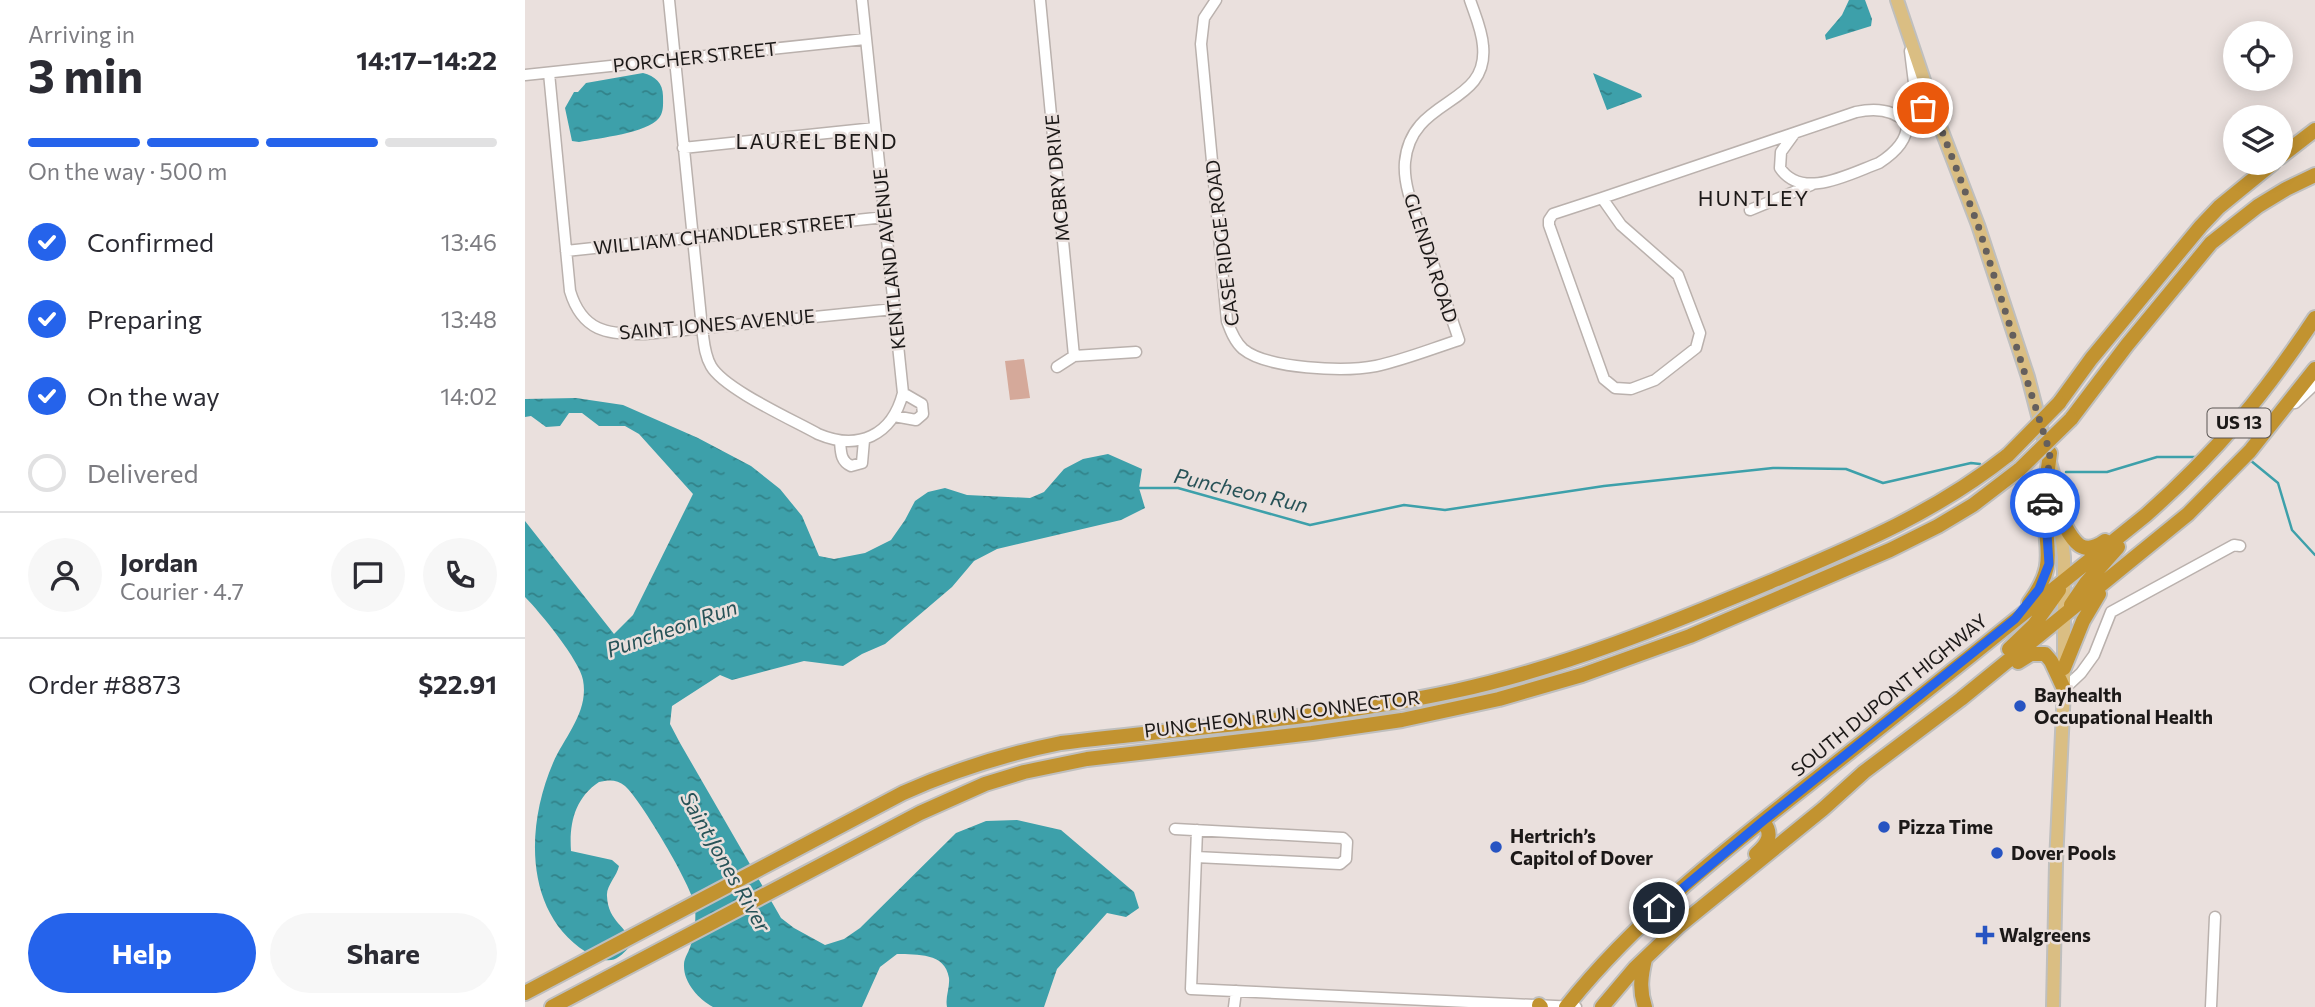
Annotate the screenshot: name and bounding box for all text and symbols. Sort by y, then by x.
text: Arriving in [28,20,135,48]
map controls [2223,21,2293,175]
button: locate [2223,21,2293,91]
street label: PORCHER STREET [612,36,778,77]
text: 14:17–14:22 [356,44,497,75]
text: 3 min [28,46,143,102]
pin [1893,78,1953,138]
icon: bag [1904,89,1942,127]
button: layers [2223,105,2293,175]
street label: MCBRY DRIVE [1039,113,1074,243]
district label: LAUREL BEND [735,128,899,153]
text: On the way · 500 m [28,157,227,185]
street label: CASE RIDGE ROAD [1200,159,1243,328]
street label: KENTLAND AVENUE [868,167,909,351]
district label: HUNTLEY [1698,185,1810,210]
street label: GLENDA ROAD [1400,190,1463,326]
street label: WILLIAM CHANDLER STREET [592,208,858,259]
icon: check [28,223,66,261]
text: Confirmed [87,226,214,257]
text: 13:46 [441,228,497,256]
icon: check [28,300,66,338]
text: Preparing [87,303,202,334]
street label: SAINT JONES AVENUE [618,303,816,344]
text: 13:48 [441,305,497,333]
icon: check [28,377,66,415]
text: On the way [87,380,220,411]
text: 14:02 [440,382,497,410]
road number: US 13 [2207,408,2271,438]
text: Delivered [87,457,198,488]
water label: Puncheon Run [1172,462,1311,517]
courier [2010,468,2080,538]
icon: car [2026,484,2064,522]
button: person [28,538,102,612]
button: chat [331,538,405,612]
button: phone [423,538,497,612]
text: Jordan [120,546,198,577]
text: Courier · 4.7 [120,577,244,605]
water label: Puncheon Run [603,593,740,662]
street label: SOUTH DUPONT HIGHWAY [1786,608,1991,781]
text: Order #8873 [28,668,181,699]
text: $22.91 [418,668,497,699]
place label: Bayhealth Occupational Health [2034,683,2213,728]
street label: PUNCHEON RUN CONNECTOR [1143,685,1421,742]
marker: Bayhealth Occupational Health [2012,698,2028,714]
water label: Saint Jones River [676,786,777,937]
place label: Pizza Time [1898,815,1993,838]
marker: Pizza Time [1876,819,1892,835]
place label: Hertrich’s Capitol of Dover [1510,824,1653,869]
marker: Hertrich’s Capitol of Dover [1488,839,1504,855]
place label: Dover Pools [2011,841,2116,864]
marker: Dover Pools [1989,845,2005,861]
pin [1629,878,1689,938]
icon: home [1640,889,1678,927]
button: Help [28,913,256,993]
button: Share [270,913,497,993]
place label: Walgreens [1999,923,2091,946]
marker: Walgreens [1977,927,1993,943]

